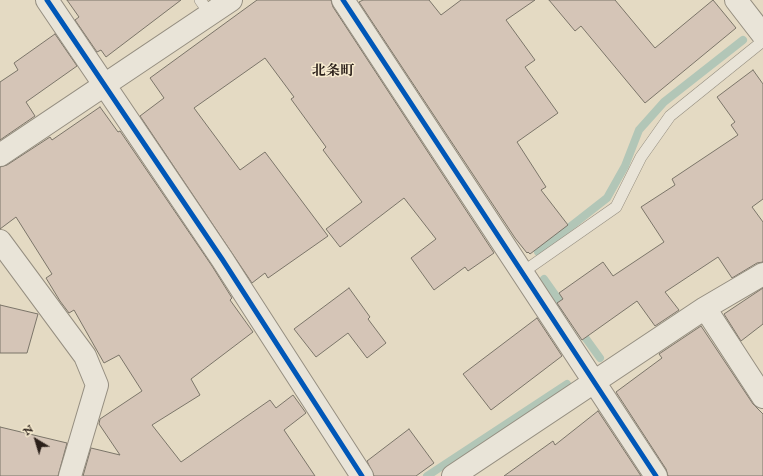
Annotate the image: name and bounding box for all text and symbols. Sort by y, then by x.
district label: 北条町 [312,64,354,80]
north arrow [16,420,56,460]
text: N [21,422,37,439]

